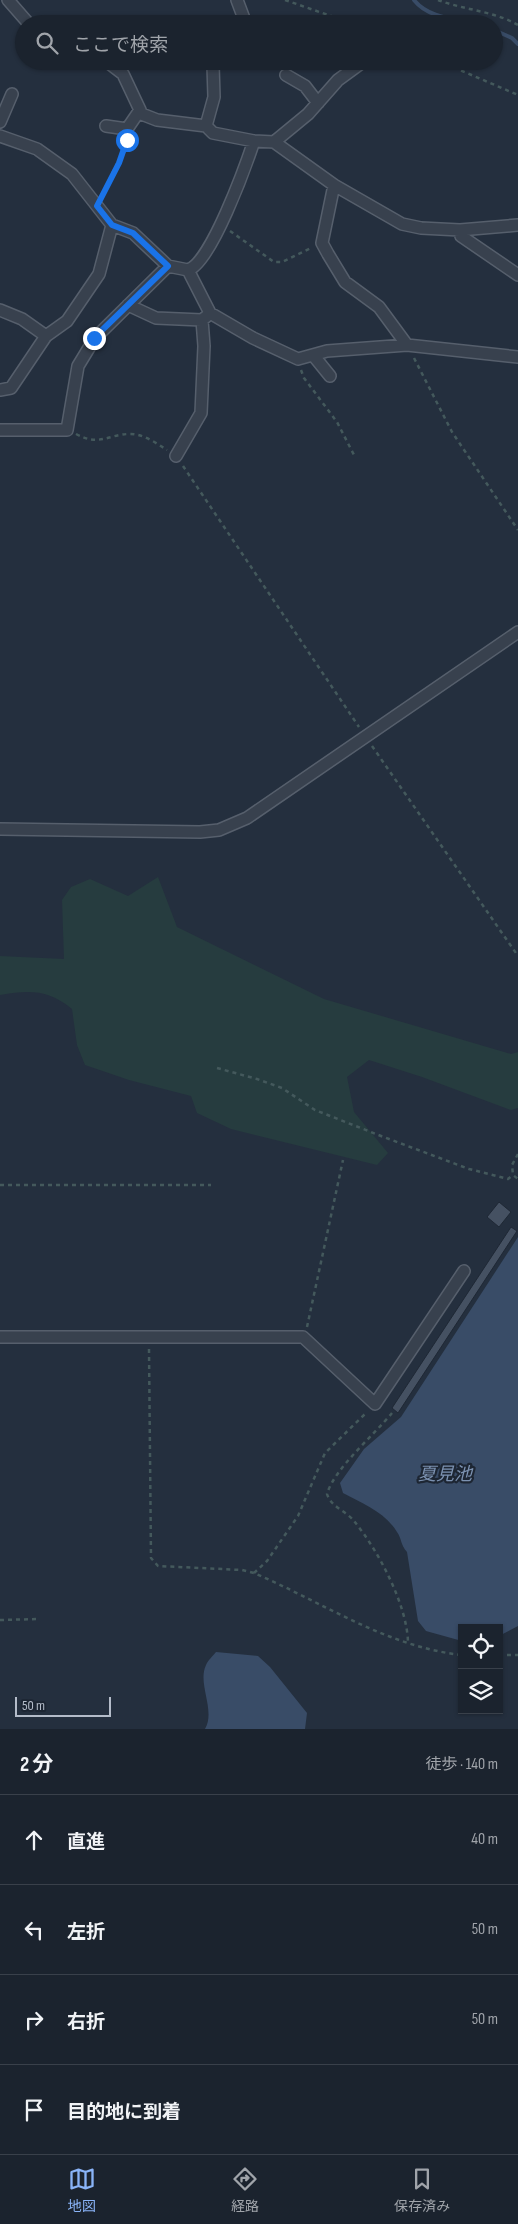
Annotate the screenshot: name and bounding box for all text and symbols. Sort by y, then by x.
search box [15,15,503,70]
icon: search [33,29,61,57]
text: ここで検索 [73,34,168,57]
route start [116,129,139,152]
route end [83,327,106,350]
water label: 夏見池 [418,1464,474,1485]
map controls [458,1624,503,1714]
button: locate [458,1624,503,1669]
button: layers [458,1669,503,1714]
scale bar [15,1694,111,1717]
text: 50 m [22,1697,45,1714]
text: 2 分 [20,1752,53,1777]
text: 徒歩 · 140 m [425,1755,498,1774]
icon: ahead [20,1826,48,1854]
text: 40 m [471,1830,498,1849]
text: 直進 [67,1831,105,1854]
icon: left [20,1916,48,1944]
text: 50 m [472,1920,498,1939]
text: 左折 [67,1921,105,1944]
icon: right [20,2006,48,2034]
text: 50 m [472,2010,498,2029]
text: 右折 [67,2011,105,2034]
icon: arrive [20,2096,48,2124]
text: 目的地に到着 [67,2101,181,2124]
tab: 地図 [68,2165,96,2215]
tab: 経路 [231,2165,259,2215]
tab: 保存済み [394,2165,450,2215]

